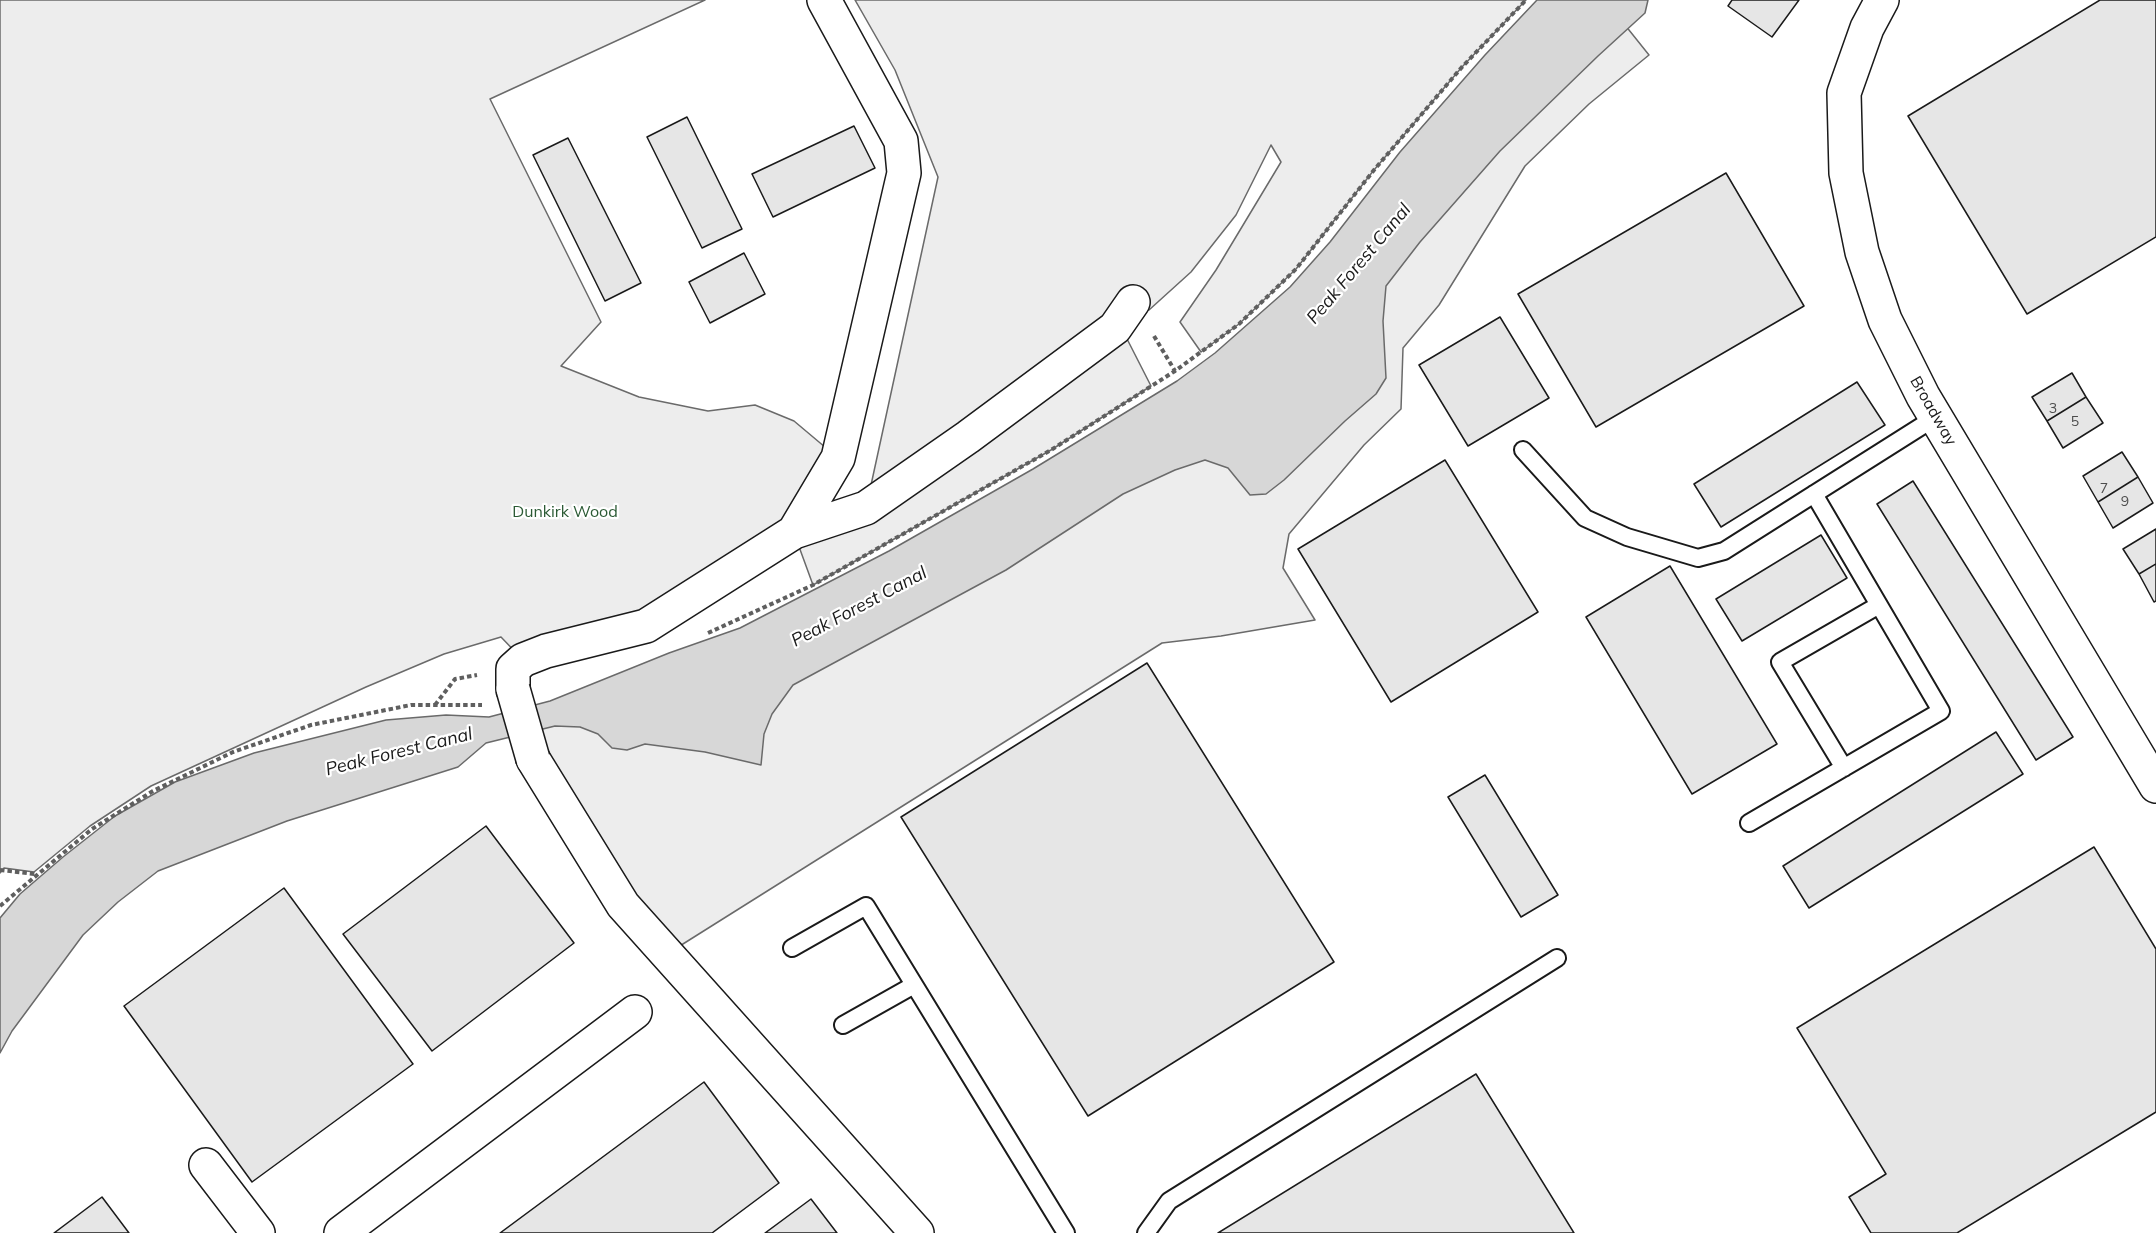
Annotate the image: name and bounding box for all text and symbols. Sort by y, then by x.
water label: Peak Forest Canal [1302,199,1416,329]
street label: Broadway [1906,373,1960,449]
house number: 3 [2049,401,2057,417]
house number: 5 [2071,414,2079,430]
house number: 7 [2100,481,2108,497]
house number: 9 [2121,494,2129,510]
park label: Dunkirk Wood [512,502,618,522]
water label: Peak Forest Canal [788,562,930,652]
water label: Peak Forest Canal [323,723,475,781]

